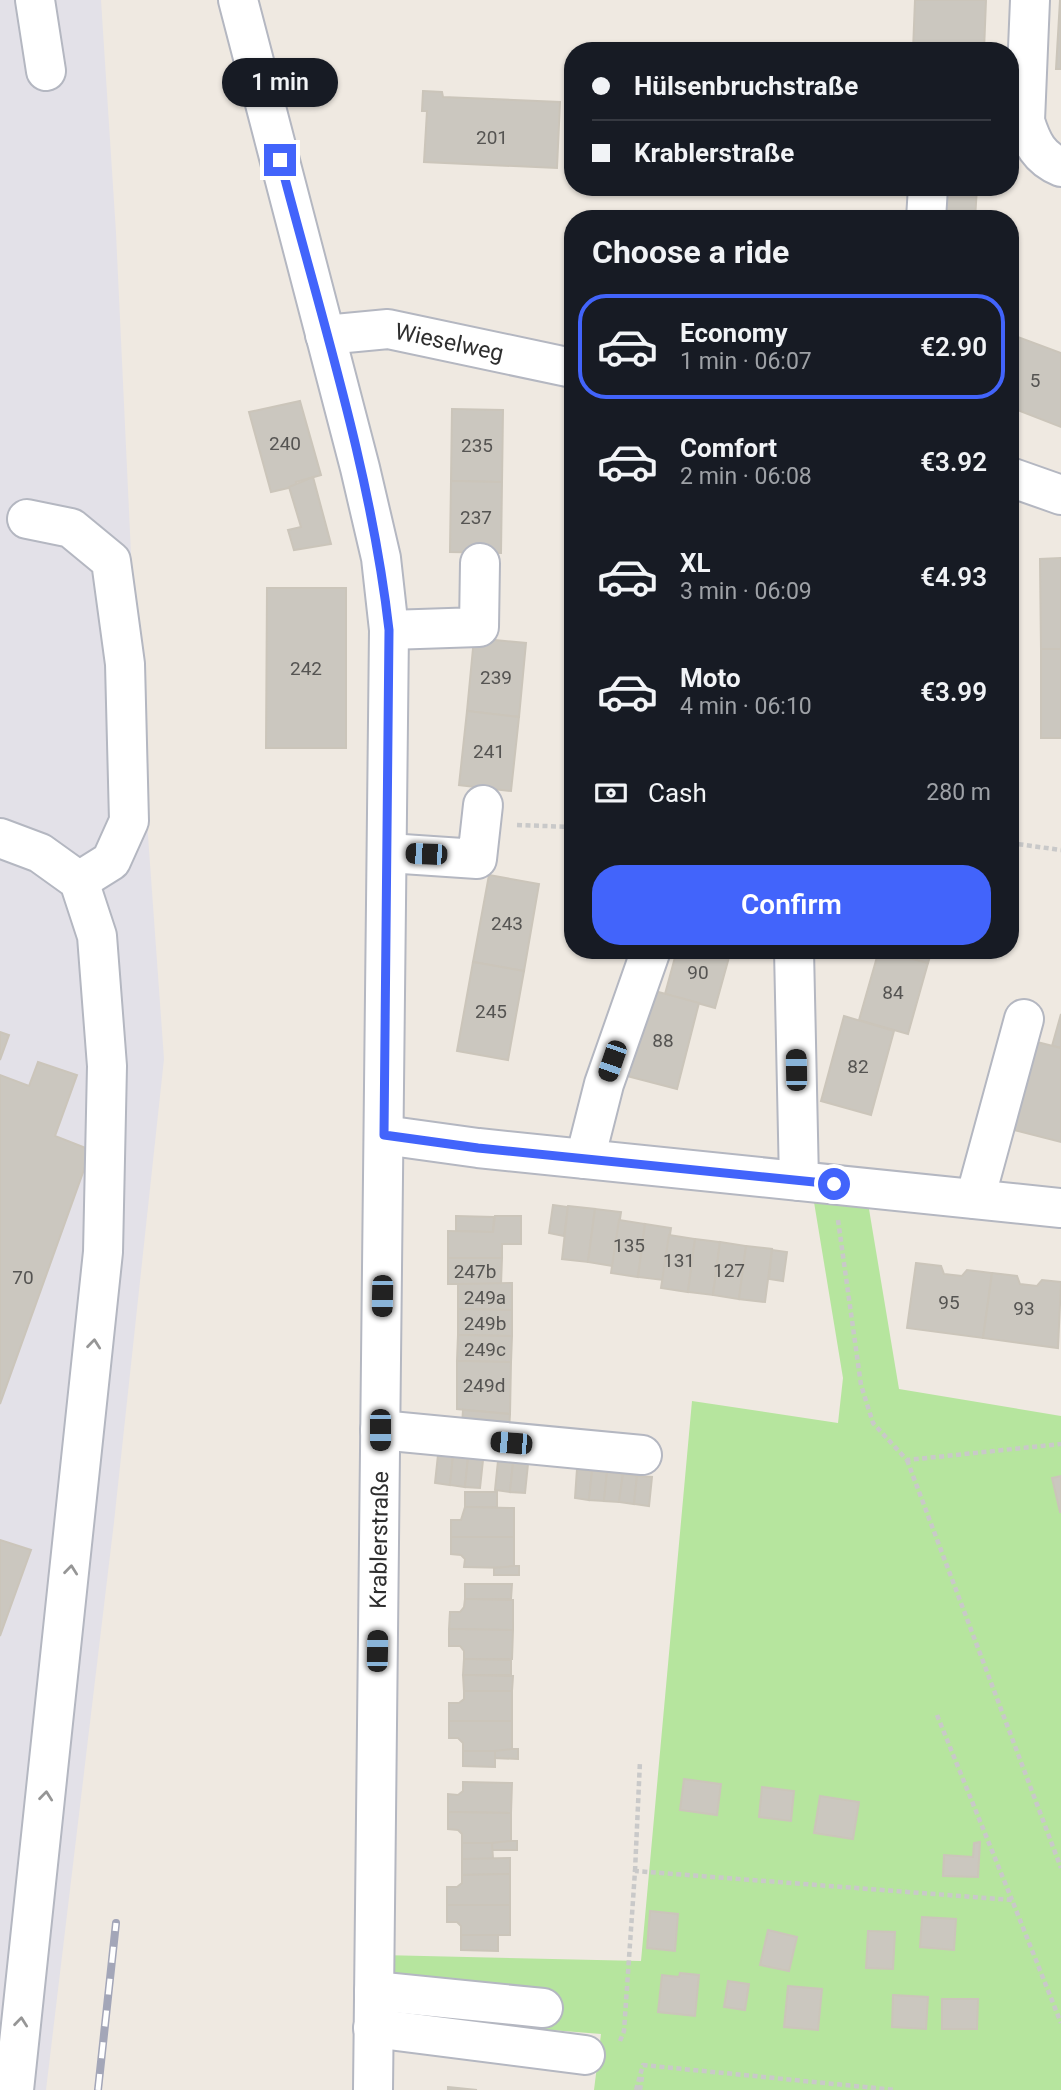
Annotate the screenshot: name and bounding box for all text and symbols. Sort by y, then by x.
callout: 1 min [222,58,338,108]
text: 1 min [251,69,309,96]
text: Hülsenbruchstraße [634,71,858,101]
house number: 201 [476,126,508,149]
text: Krablerstraße [634,138,794,168]
route end [264,144,296,176]
text: Choose a ride [592,233,789,271]
icon: car [596,315,659,378]
street label: Wieselweg [392,318,506,367]
text: Economy [680,318,787,348]
text: €2.90 [920,332,987,362]
text: 1 min · 06:07 [680,348,812,375]
house number: 5 [1030,369,1040,392]
icon: car [596,430,659,493]
house number: 240 [269,432,301,455]
text: Comfort [680,433,777,463]
house number: 235 [461,434,493,457]
text: €3.92 [920,447,987,477]
text: 2 min · 06:08 [680,463,812,490]
house number: 237 [460,506,492,529]
icon: car [596,545,659,608]
text: XL [680,548,711,578]
text: €4.93 [920,562,987,592]
text: 3 min · 06:09 [680,578,812,605]
house number: 242 [290,657,322,680]
icon: car [596,660,659,723]
text: Moto [680,663,741,693]
house number: 239 [480,666,512,689]
text: €3.99 [920,677,987,707]
text: 4 min · 06:10 [680,693,812,720]
house number: 241 [473,740,505,763]
icon: cash [592,774,630,812]
text: Cash [648,778,707,808]
text: 280 m [926,779,991,806]
car [405,843,448,865]
button: Confirm [592,865,991,945]
house number: 243 [491,912,523,935]
house number: 90 [687,961,709,984]
house number: 84 [882,981,904,1004]
house number: 245 [475,1000,507,1023]
house number: 88 [652,1029,674,1052]
car [596,1038,629,1084]
car [786,1049,807,1091]
house number: 82 [847,1055,869,1078]
route start [818,1168,850,1200]
house number: 135 [613,1234,645,1257]
house number: 131 [663,1249,695,1272]
house number: 127 [713,1259,745,1282]
house number: 247b [454,1260,496,1283]
house number: 70 [12,1266,34,1289]
car [372,1275,393,1317]
house number: 249a [464,1286,506,1309]
house number: 95 [938,1291,960,1314]
house number: 93 [1013,1297,1035,1320]
house number: 249b [464,1312,506,1335]
one-way arrow [86,1338,101,1349]
house number: 249c [464,1338,506,1361]
house number: 249d [463,1374,505,1397]
car [370,1409,391,1451]
car [490,1431,533,1455]
street label: Krablerstraße [365,1471,394,1609]
one-way arrow [63,1564,78,1575]
car [367,1630,388,1672]
one-way arrow [39,1790,54,1802]
one-way arrow [14,2016,29,2028]

